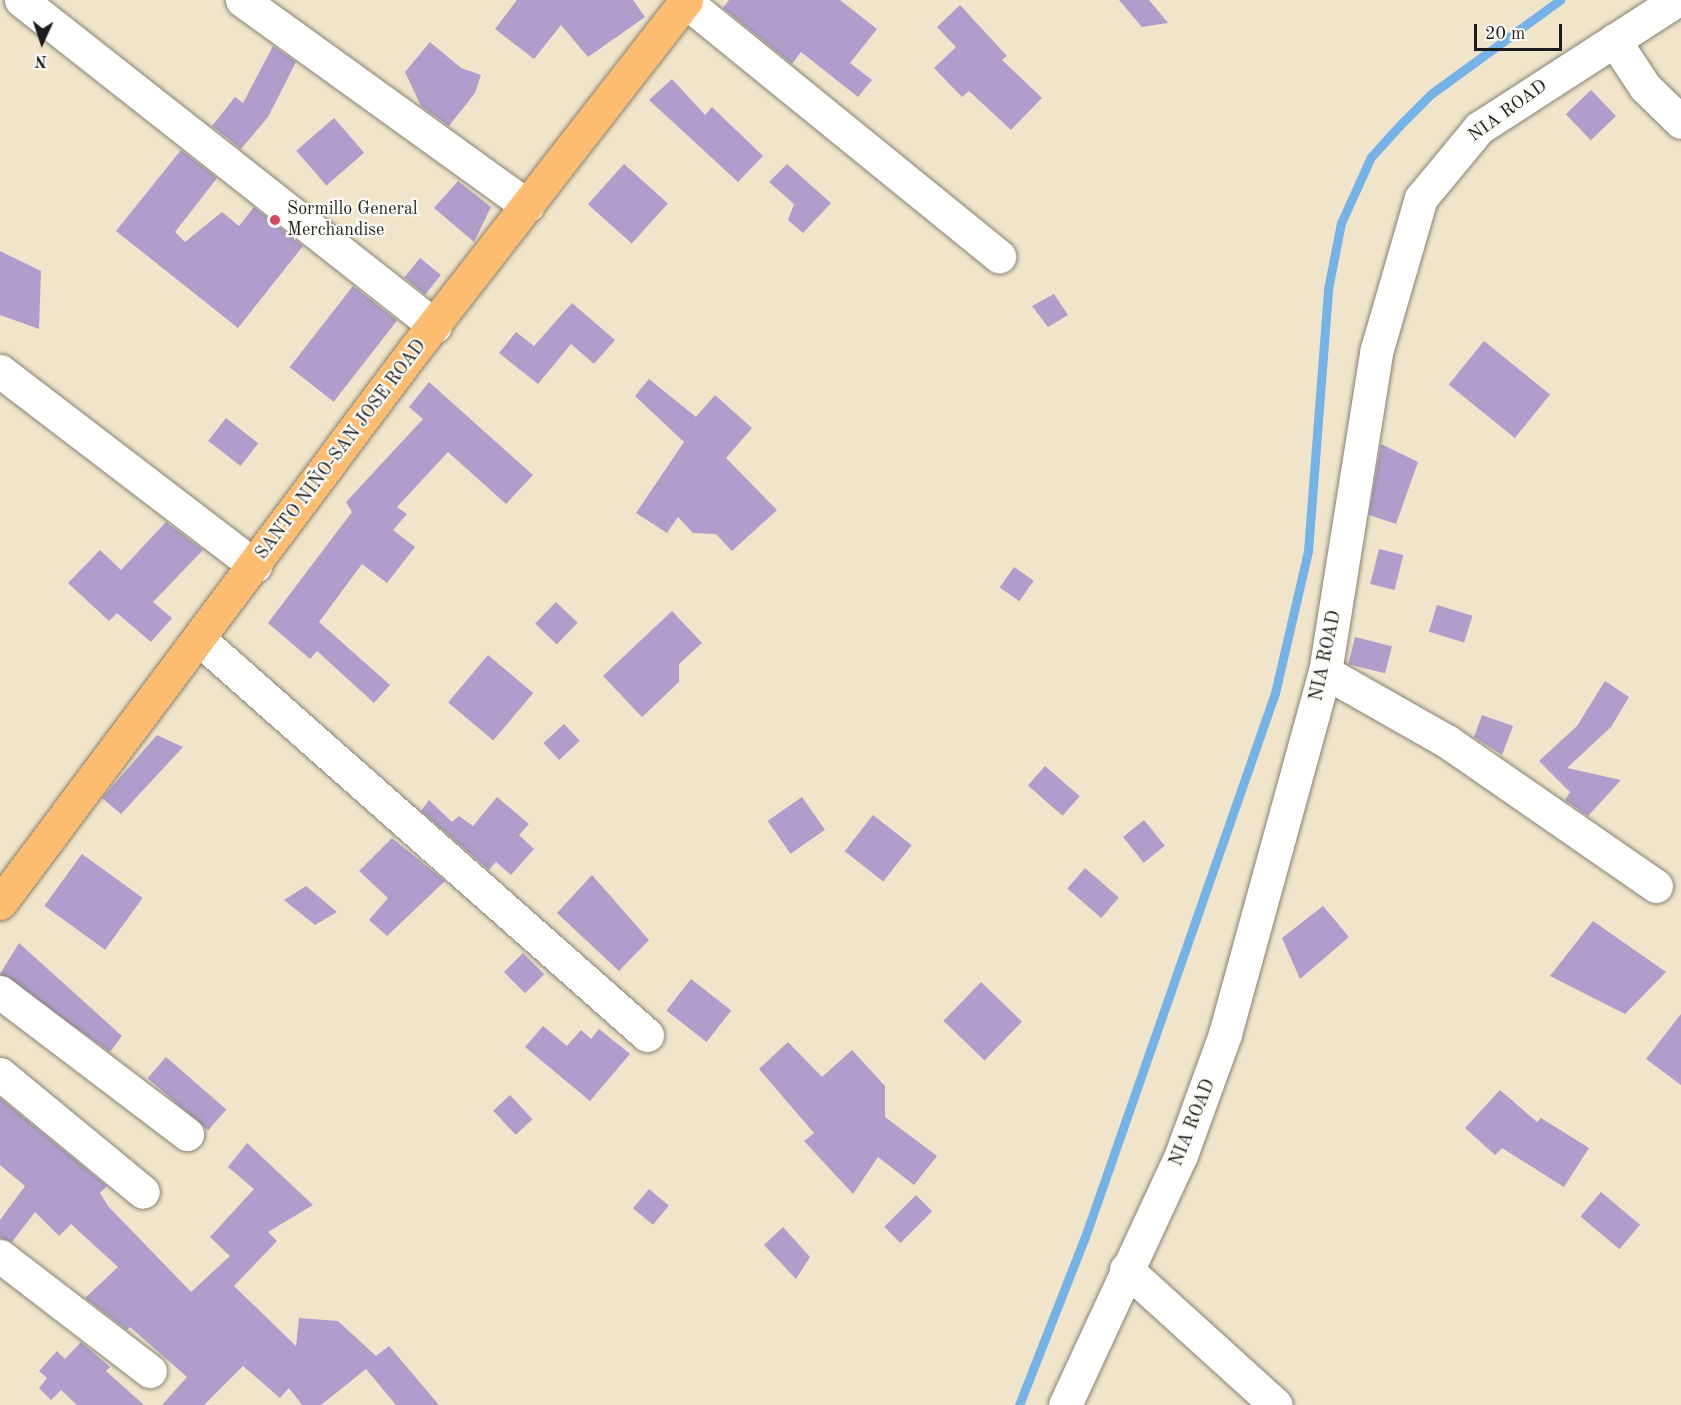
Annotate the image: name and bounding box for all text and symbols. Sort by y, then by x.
north arrow [12,12,72,72]
scale bar [1477,12,1566,50]
text: 20 m [1485,25,1525,43]
text: N [35,52,48,68]
street label: NIA ROAD [1464,75,1552,147]
place label: Sormillo General Merchandise [287,199,418,242]
marker: Sormillo General Merchandise [268,213,282,227]
street label: SANTO NIÑO-SAN JOSE ROAD [251,336,431,564]
street label: NIA ROAD [1306,609,1346,703]
street label: NIA ROAD [1166,1076,1220,1170]

